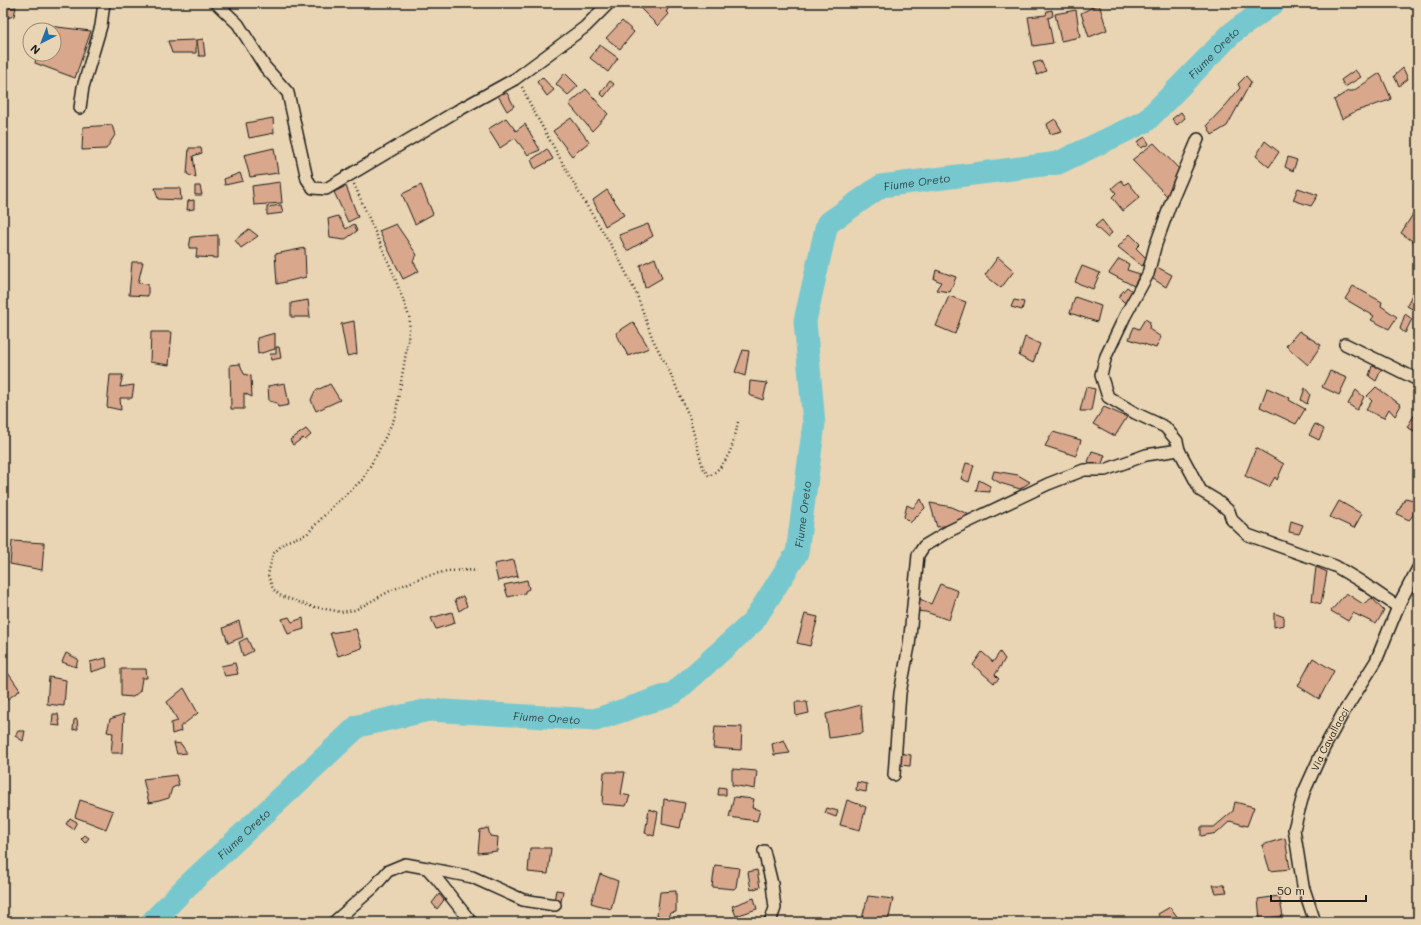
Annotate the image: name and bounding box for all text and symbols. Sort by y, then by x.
north arrow [22,22,62,62]
water label: Fiume Oreto [1184,23,1242,82]
text: N [27,41,43,58]
water label: Fiume Oreto [882,170,951,193]
water label: Fiume Oreto [790,480,814,549]
street label: Via Cavallacci [1308,704,1352,773]
water label: Fiume Oreto [513,708,581,727]
water label: Fiume Oreto [213,805,273,862]
scale bar [1271,877,1366,903]
text: 50 m [1277,882,1305,898]

